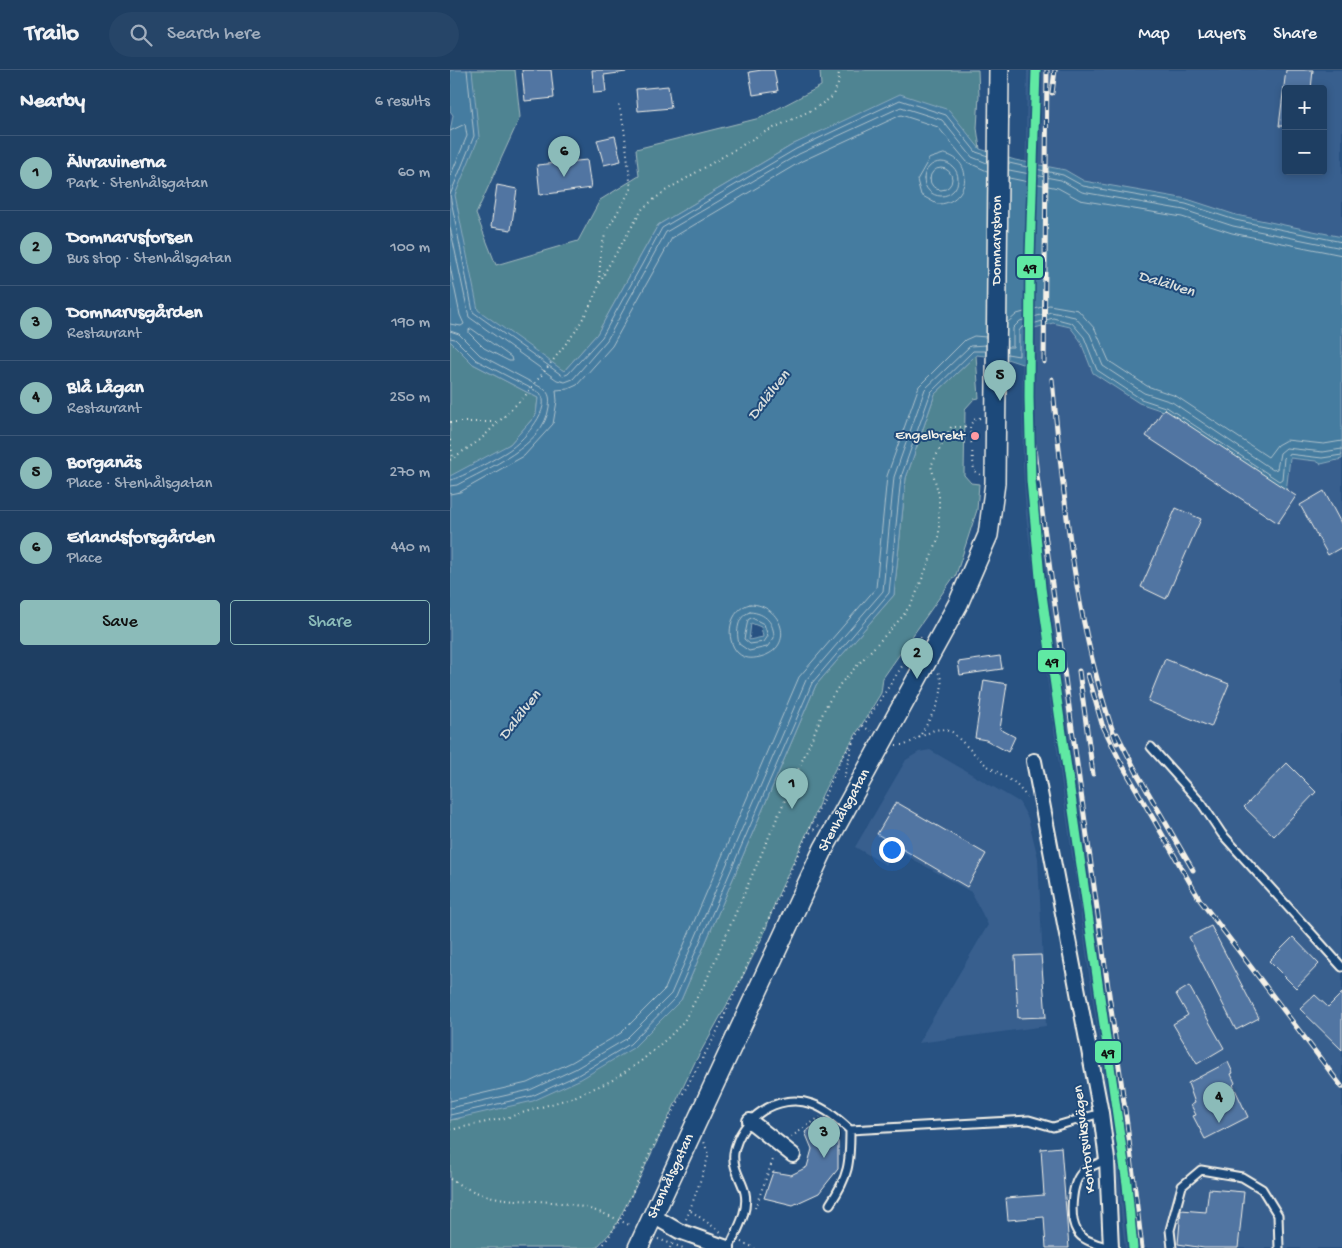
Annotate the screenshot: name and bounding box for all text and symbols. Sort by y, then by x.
search box [109,12,459,57]
text: Trailo [25,20,79,49]
icon: search [127,21,155,49]
text: Search here [167,23,261,46]
text: Map [1138,24,1170,45]
text: Layers [1198,24,1245,45]
text: Share [1273,24,1317,45]
map controls [1282,85,1327,175]
button: + [1282,85,1327,130]
text: Nearby [20,90,85,115]
text: 6 results [375,93,430,112]
button: − [1282,130,1327,175]
pin: 6 [548,136,580,177]
text: Älvravinerna [67,152,166,175]
text: 1 [33,164,39,183]
text: 60 m [398,164,430,183]
text: Park · Stenhålsgatan [67,175,208,194]
street label: Domnarvsbron [988,195,1007,286]
text: Domnarvsforsen [67,227,193,250]
text: 2 [32,239,40,258]
text: 100 m [390,239,430,258]
text: Bus stop · Stenhålsgatan [67,250,231,269]
line badge: 49 [1016,255,1044,279]
text: 49 [1022,261,1037,278]
water label: Dalälven [1135,267,1197,303]
text: Domnarvsgården [67,302,202,325]
text: 3 [32,314,40,333]
text: 190 m [391,314,430,333]
text: Restaurant [67,325,141,344]
pin: 5 [984,360,1016,401]
water label: Dalälven [745,367,796,425]
text: Blå Lågan [67,377,144,400]
text: 4 [32,389,40,408]
text: 250 m [390,389,430,408]
text: Restaurant [67,400,141,419]
place label: Engelbrekt [895,427,967,445]
marker: Engelbrekt [969,430,981,442]
text: Borganäs [67,452,141,475]
text: 5 [32,464,40,483]
text: 270 m [390,464,430,483]
text: Place · Stenhålsgatan [67,475,212,494]
text: Erlandsforsgården [67,527,215,550]
text: 6 [32,539,40,558]
text: 440 m [391,539,430,558]
text: Place [67,550,102,569]
button: Save [20,600,220,645]
button: Share [230,600,430,645]
pin: 2 [901,638,933,679]
line badge: 49 [1037,649,1066,673]
text: 49 [1044,655,1059,672]
water label: Dalälven [496,687,547,745]
street label: Stenhålsgatan [815,766,875,855]
pin: 1 [776,768,808,809]
your location [879,837,905,863]
line badge: 49 [1094,1040,1122,1064]
text: 49 [1100,1046,1115,1063]
pin: 4 [1203,1082,1235,1123]
street label: Kontorsviksvägen [1069,1084,1101,1194]
pin: 3 [808,1117,840,1158]
street label: Stenhålsgatan [644,1131,699,1222]

